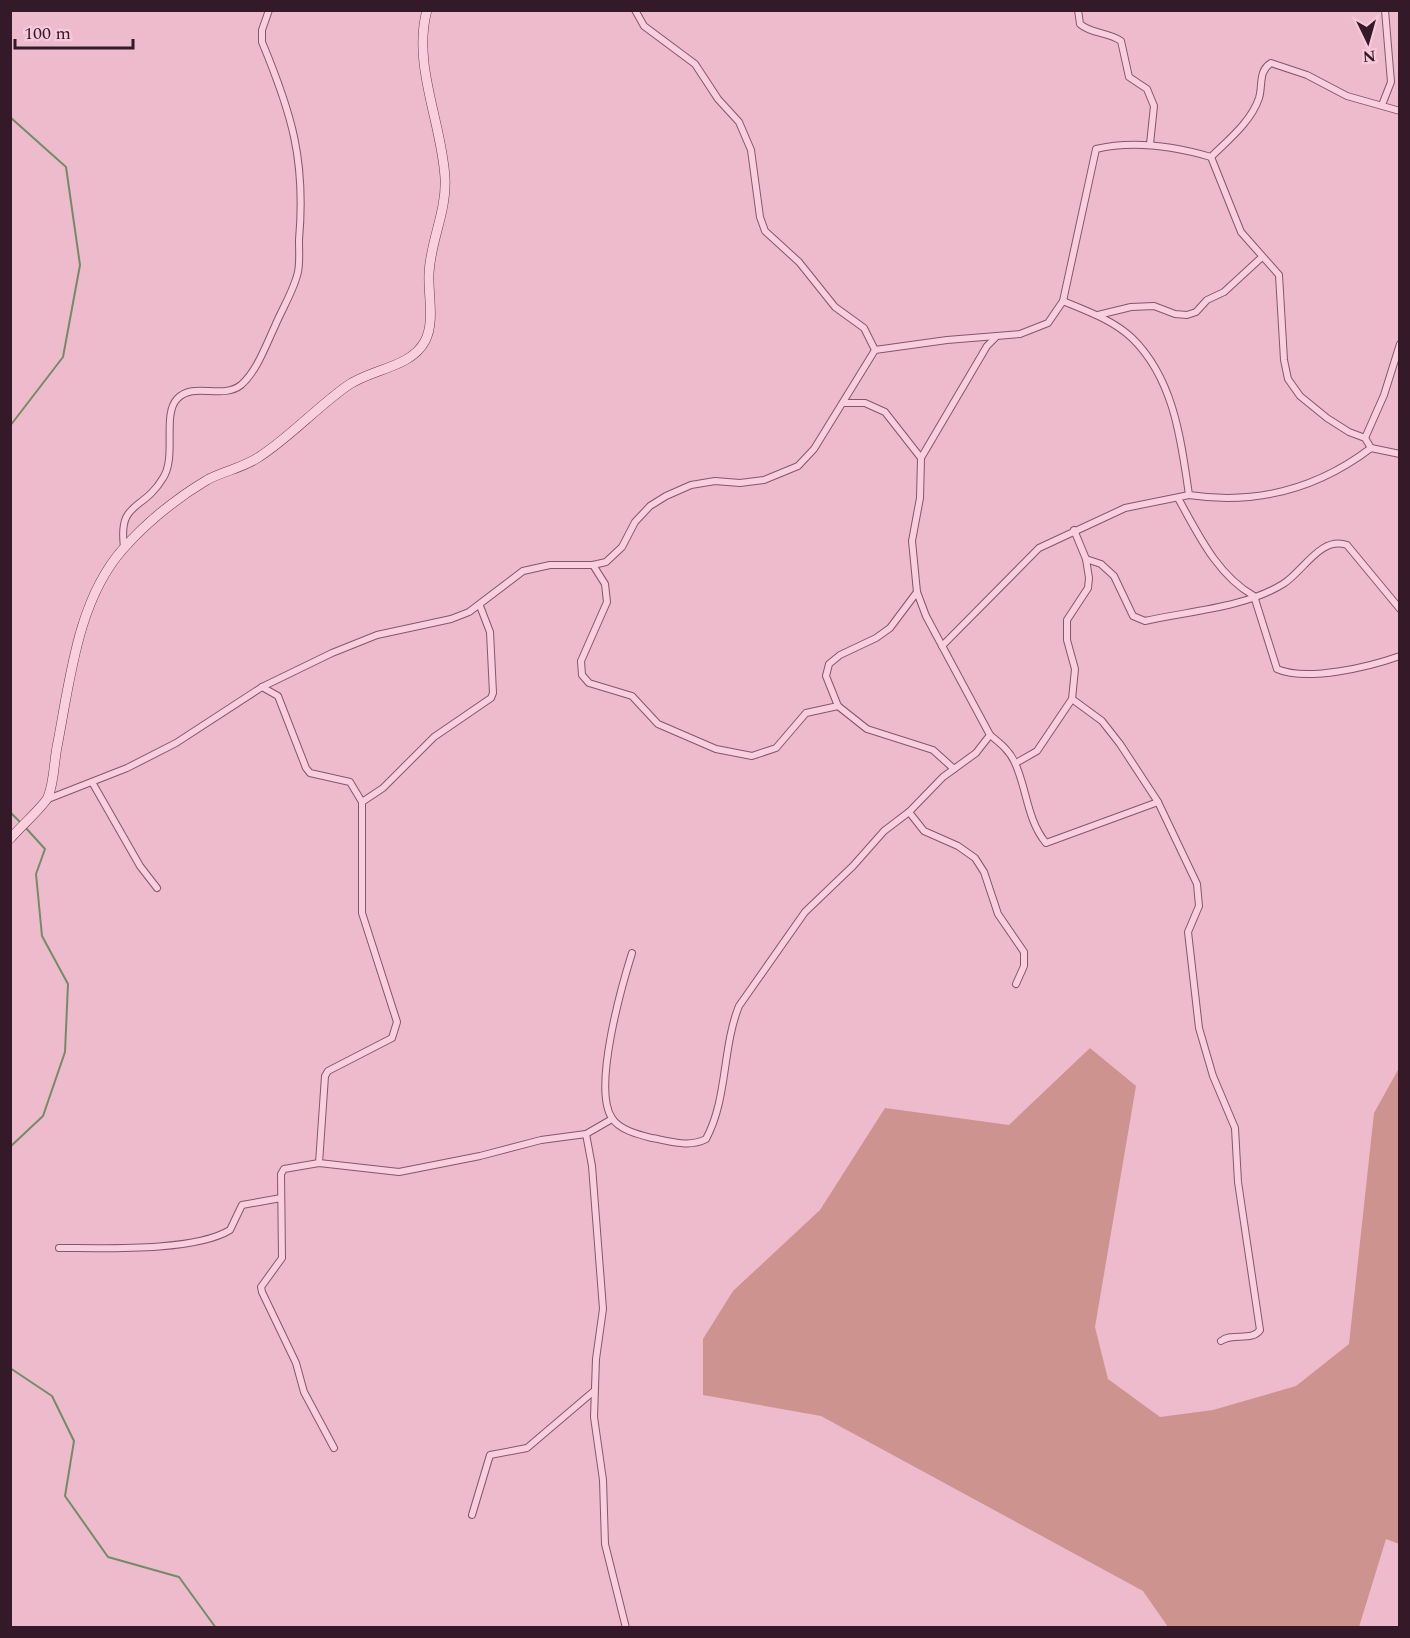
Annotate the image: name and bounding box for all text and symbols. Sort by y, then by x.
scale bar [15,12,134,50]
north arrow [1338,12,1398,72]
text: 100 m [24,20,71,47]
text: N [1362,43,1377,68]

